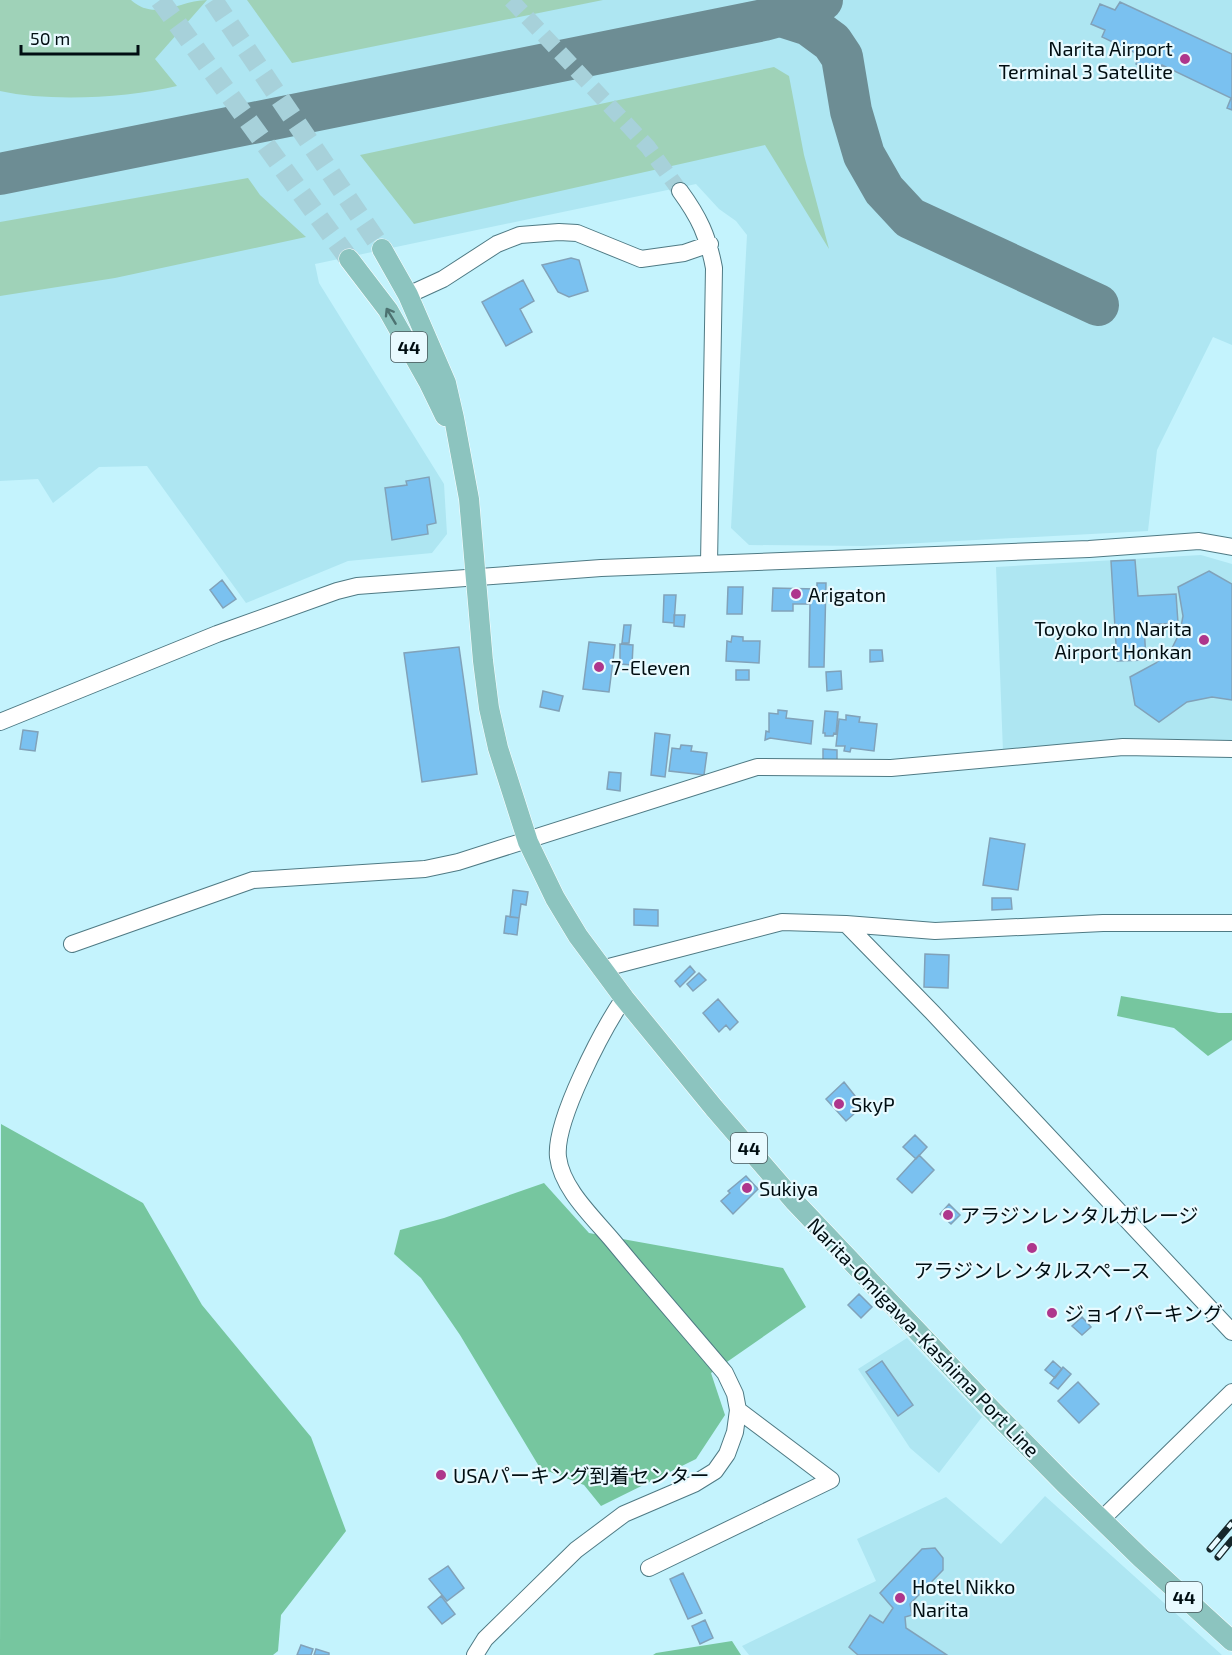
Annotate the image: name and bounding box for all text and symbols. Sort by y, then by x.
scale bar [21,18,138,56]
text: 50 m [30,27,70,49]
place label: Narita Airport Terminal 3 Satellite [999,36,1173,83]
marker: Narita Airport Terminal 3 Satellite [1178,52,1192,66]
one-way arrow [385,308,397,325]
road number: 44 [391,332,427,362]
place label: Arigaton [808,582,886,606]
marker: Arigaton [789,587,803,601]
place label: Toyoko Inn Narita Airport Honkan [1034,616,1192,663]
marker: Toyoko Inn Narita Airport Honkan [1197,633,1211,647]
place label: 7-Eleven [611,655,690,679]
marker: 7-Eleven [592,660,606,674]
place label: SkyP [851,1092,895,1116]
marker: SkyP [832,1097,846,1111]
road number: 44 [731,1133,767,1163]
place label: Sukiya [759,1176,818,1200]
marker: Sukiya [740,1181,754,1195]
place label: アラジンレンタルガレージ [960,1203,1199,1227]
marker: アラジンレンタルガレージ [941,1208,955,1222]
street label: Narita-Omigawa-Kashima Port Line [803,1212,1045,1462]
marker: アラジンレンタルスペース [1025,1241,1039,1255]
place label: アラジンレンタルスペース [913,1258,1151,1282]
place label: ジョイパーキング [1064,1301,1223,1325]
marker: ジョイパーキング [1045,1306,1059,1320]
place label: USAパーキング到着センター [453,1463,709,1487]
marker: USAパーキング到着センター [434,1468,448,1482]
place label: Hotel Nikko Narita [912,1574,1015,1621]
road number: 44 [1166,1582,1202,1612]
marker: Hotel Nikko Narita [893,1591,907,1605]

